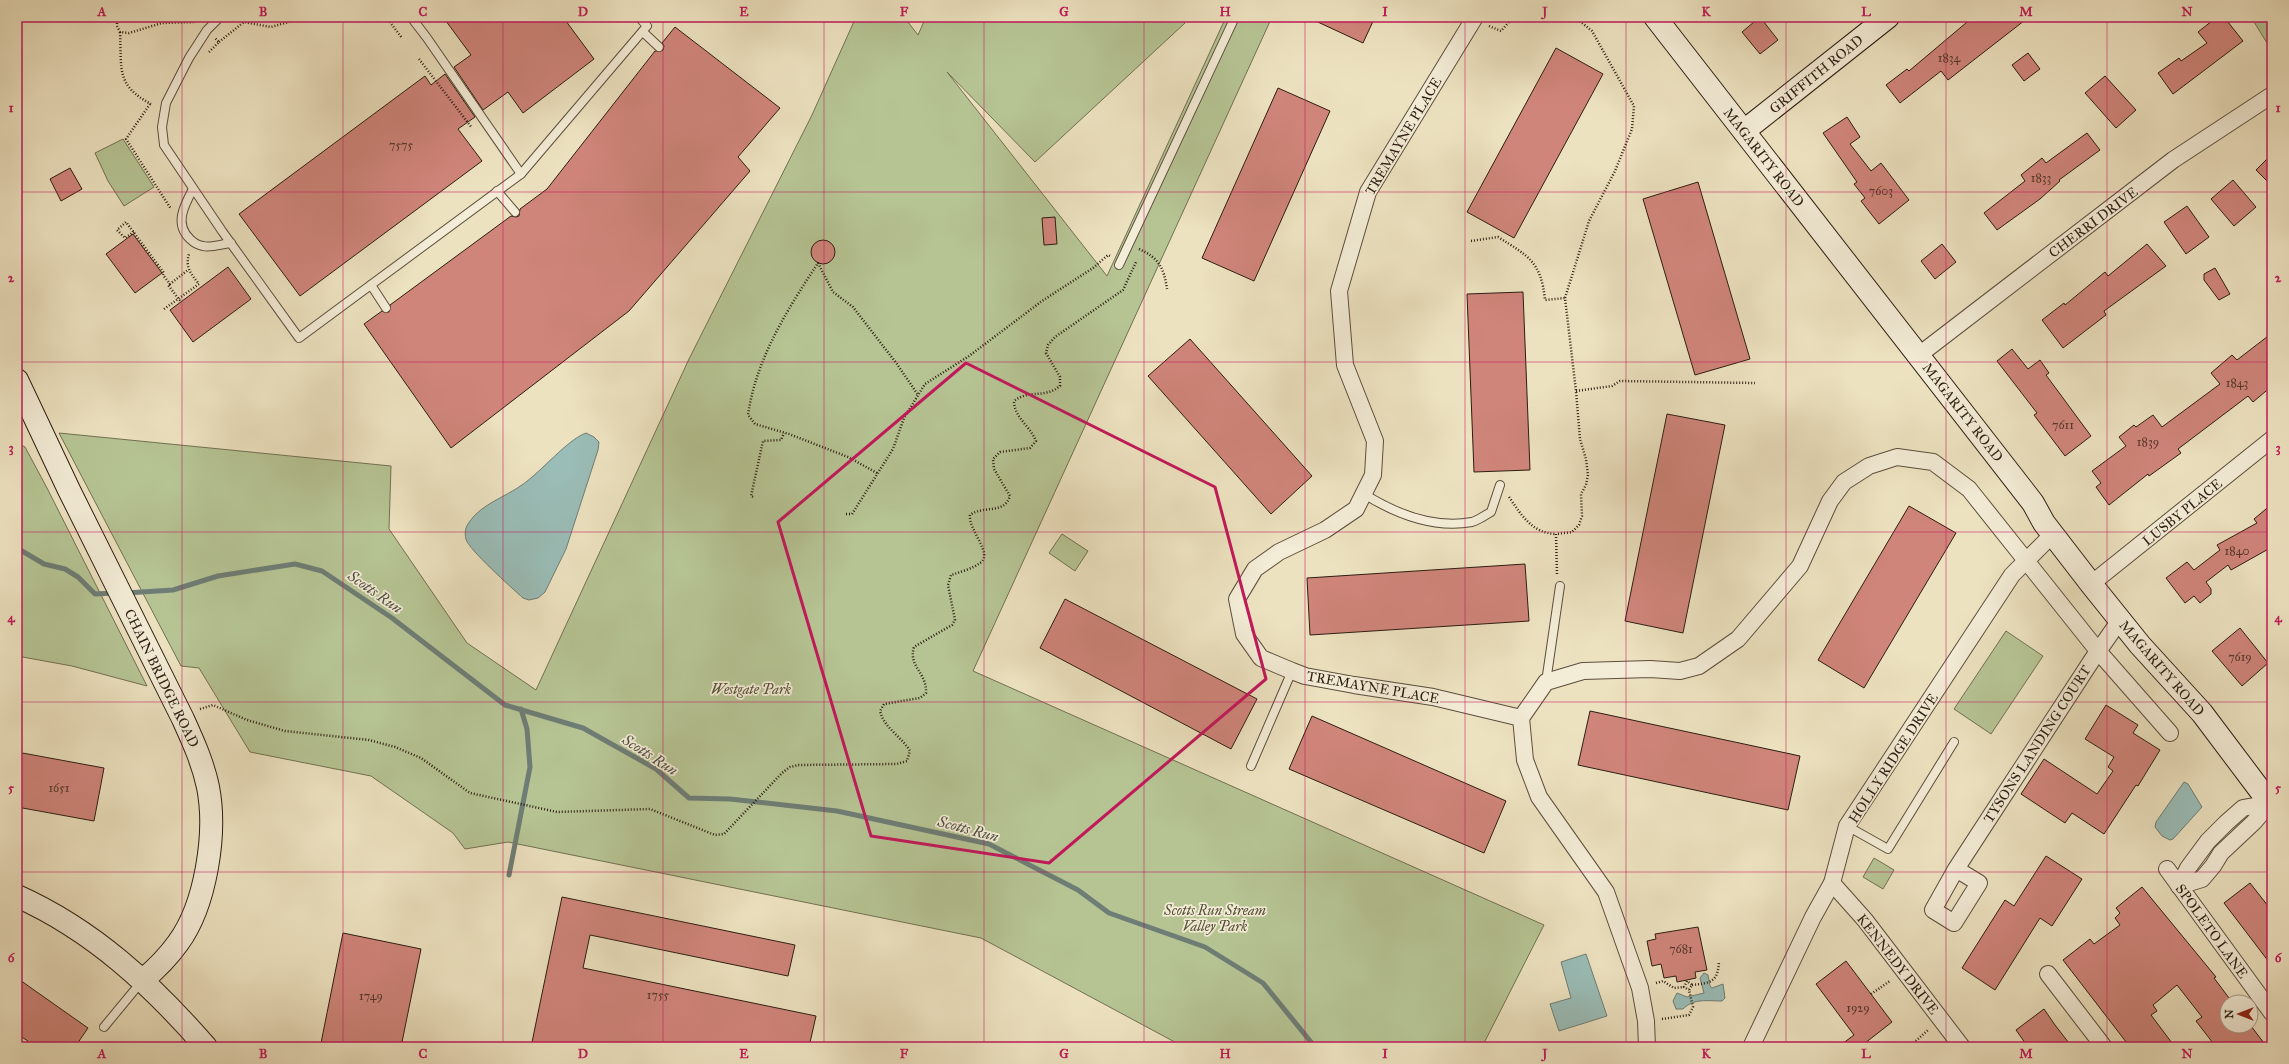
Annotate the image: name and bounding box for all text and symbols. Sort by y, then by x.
text: A [97,4,107,20]
text: B [259,4,268,20]
text: C [419,4,428,20]
text: D [578,4,588,20]
text: E [739,4,749,20]
text: F [900,4,909,20]
text: G [1059,4,1069,20]
text: H [1219,4,1231,20]
text: I [1382,4,1388,20]
text: J [1540,4,1548,20]
text: K [1701,4,1711,20]
text: L [1861,4,1871,20]
text: M [2019,4,2033,20]
text: N [2181,4,2193,20]
street label: GRIFFITH ROAD [1766,31,1867,117]
house number: 1834 [1938,51,1961,65]
street label: TREMAYNE PLACE [1362,74,1445,198]
text: 1 [8,100,14,116]
text: 1 [2275,100,2281,116]
street label: MAGARITY ROAD [1720,104,1808,210]
house number: 7575 [389,138,413,152]
house number: 1833 [2031,171,2052,185]
street label: CHERRI DRIVE [2045,183,2141,261]
house number: 7603 [1869,184,1893,198]
text: 2 [8,270,15,286]
text: 2 [2275,270,2282,286]
street label: MAGARITY ROAD [1919,359,2007,465]
house number: 1843 [2226,376,2249,390]
house number: 7611 [2052,418,2074,432]
house number: 1839 [2137,435,2159,449]
text: 3 [8,440,14,456]
text: 3 [2275,440,2281,456]
street label: LUSBY PLACE [2139,475,2226,550]
house number: 1840 [2225,544,2249,558]
water label: Scotts Run [344,566,406,617]
street label: CHAIN BRIDGE ROAD [121,606,202,750]
text: 4 [7,610,15,626]
text: 4 [2274,610,2282,626]
street label: MAGARITY ROAD [2116,617,2208,720]
house number: 7619 [2228,650,2252,664]
street label: TYSONS LANDING COURT [1980,662,2095,826]
street label: TREMAYNE PLACE [1305,667,1441,708]
park label: Westgate Park [711,681,792,698]
street label: HOLLY RIDGE DRIVE [1845,690,1942,826]
water label: Scotts Run [618,730,681,780]
text: 5 [8,780,15,796]
text: 5 [2275,780,2282,796]
house number: 1651 [48,781,70,795]
water label: Scotts Run [935,812,1000,846]
street label: SPOLETO LANE [2172,881,2251,982]
park label: Scotts Run Stream Valley Park [1163,902,1266,935]
street label: KENNEDY DRIVE [1853,911,1942,1018]
house number: 7681 [1669,942,1693,956]
text: 6 [8,950,16,966]
text: 6 [2275,950,2283,966]
house number: 1755 [647,988,670,1002]
house number: 1749 [359,989,383,1003]
north arrow [2219,994,2259,1034]
house number: 1929 [1846,1001,1870,1015]
text: N [2223,1009,2236,1019]
text: A [97,1046,107,1062]
text: B [259,1046,268,1062]
text: C [419,1046,428,1062]
text: D [578,1046,588,1062]
text: E [739,1046,749,1062]
text: F [900,1046,909,1062]
text: G [1059,1046,1069,1062]
text: H [1219,1046,1231,1062]
text: I [1382,1046,1388,1062]
text: J [1540,1046,1548,1062]
text: K [1701,1046,1711,1062]
text: L [1861,1046,1871,1062]
text: M [2019,1046,2033,1062]
text: N [2181,1046,2193,1062]

